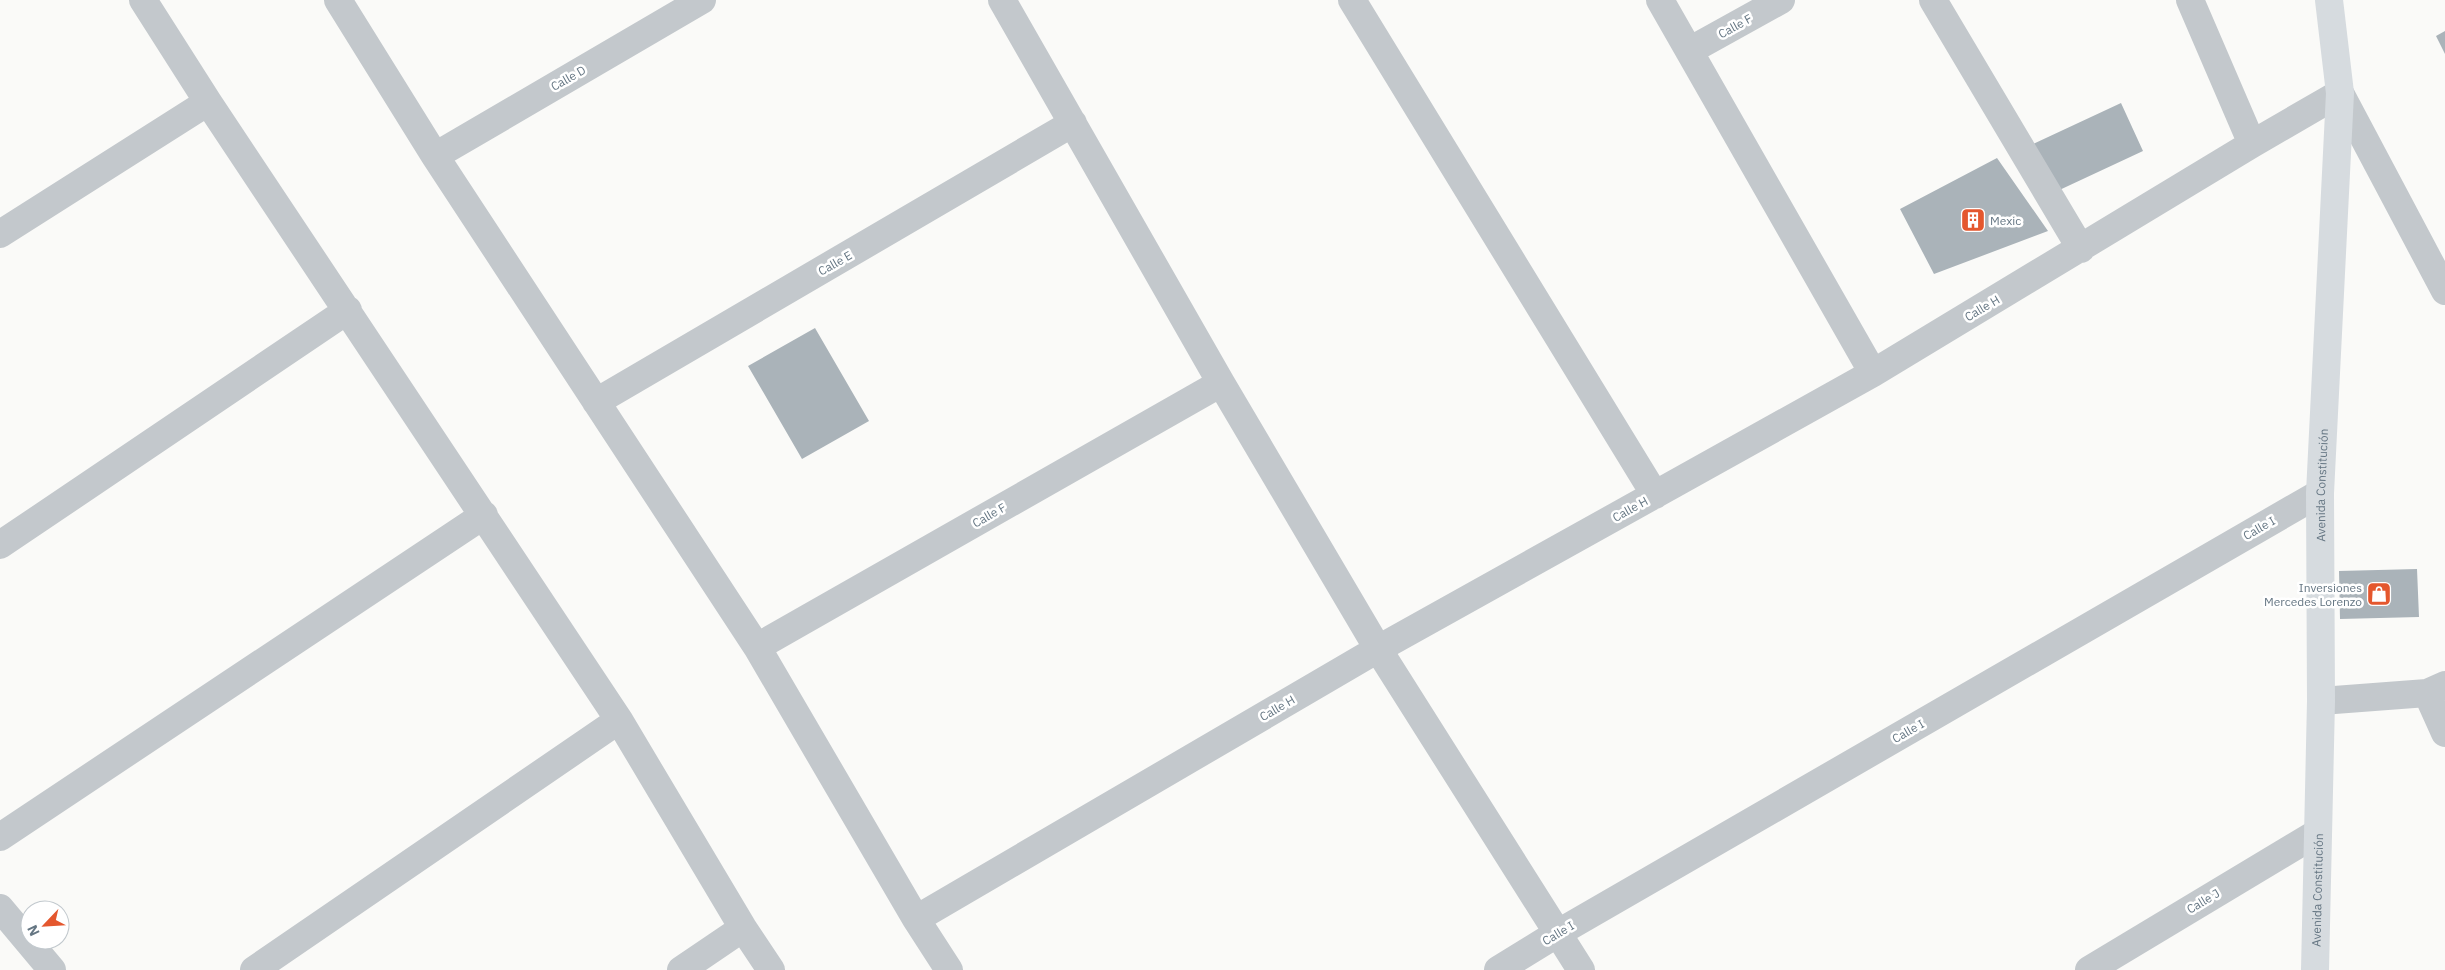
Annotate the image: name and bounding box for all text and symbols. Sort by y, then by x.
street label: Calle F [1715,10,1755,41]
street label: Calle D [548,62,588,94]
building icon: Mexic [1960,207,1986,233]
place label: Mexic [1990,213,2021,228]
street label: Calle E [815,247,855,279]
street label: Calle H [1962,292,2002,324]
street label: Avenida Constitución [2312,428,2331,542]
street label: Calle H [1610,493,1650,525]
street label: Calle F [969,499,1009,531]
street label: Calle I [2240,513,2278,543]
place label: Inversiones Mercedes Lorenzo [2264,580,2362,609]
shop icon: Inversiones Mercedes Lorenzo [2366,581,2392,607]
street label: Calle H [1257,692,1297,724]
street label: Calle I [1889,716,1927,746]
street label: Avenida Constitución [2308,833,2326,947]
street label: Calle J [2184,885,2222,917]
north arrow [20,900,70,950]
street label: Calle I [1539,918,1577,948]
text: N [23,922,44,939]

